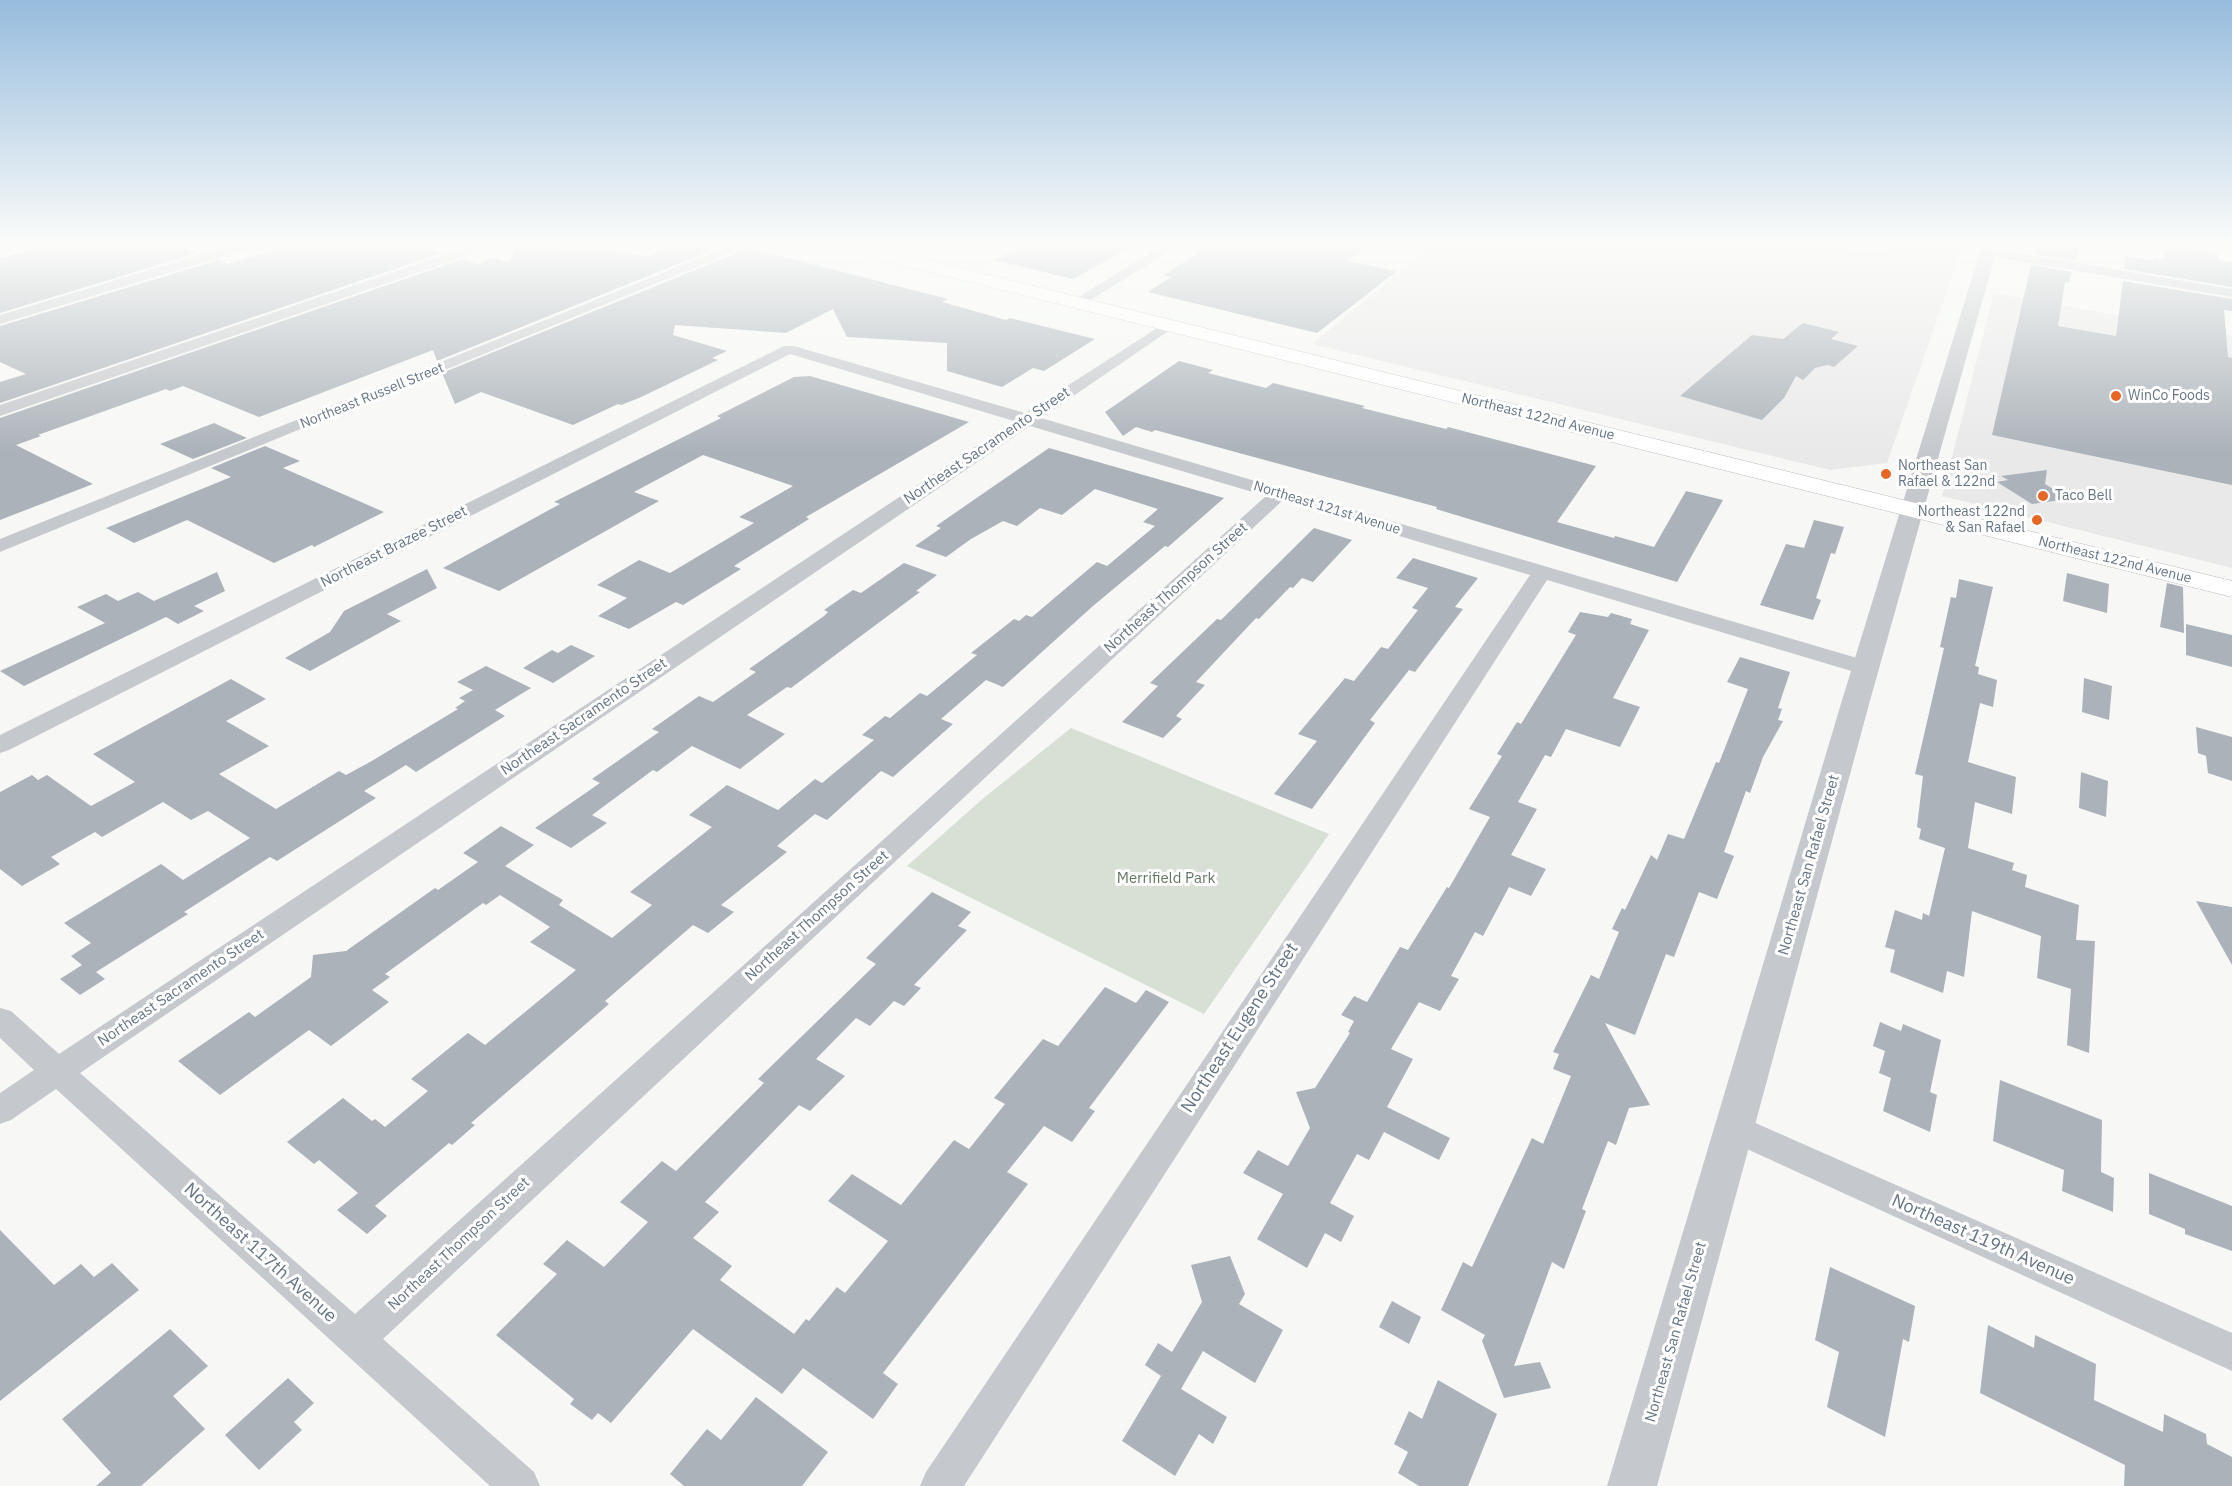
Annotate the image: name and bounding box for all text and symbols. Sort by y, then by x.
street label: Northeast Russell Street [298,359,446,433]
street label: Northeast Sacramento Street [901,384,1073,508]
place label: WinCo Foods [2128,388,2210,404]
marker: WinCo Foods [2109,389,2123,403]
street label: Northeast 122nd Avenue [1460,390,1616,444]
place label: Northeast San Rafael & 122nd [1898,458,1995,490]
marker: Northeast San Rafael & 122nd [1879,467,1893,481]
street label: Northeast 121st Avenue [1251,478,1403,538]
place label: Taco Bell [2055,488,2112,504]
marker: Taco Bell [2036,489,2050,503]
street label: Northeast Brazee Street [318,502,470,592]
place label: Northeast 122nd & San Rafael [1918,504,2025,536]
marker: Northeast 122nd & San Rafael [2030,513,2044,527]
street label: Northeast Thompson Street [1101,519,1251,657]
street label: Northeast 122nd Avenue [2037,533,2193,587]
street label: Northeast Sacramento Street [498,655,670,779]
street label: Northeast San Rafael Street [1775,773,1843,957]
street label: Northeast Thompson Street [742,847,892,985]
park label: Merrifield Park [1117,870,1215,888]
street label: Northeast Sacramento Street [95,926,267,1050]
street label: Northeast Eugene Street [1177,939,1303,1117]
street label: Northeast Thompson Street [385,1174,533,1314]
street label: Northeast 117th Avenue [179,1179,341,1327]
street label: Northeast 119th Avenue [1888,1190,2078,1290]
street label: Northeast San Rafael Street [1642,1240,1710,1424]

